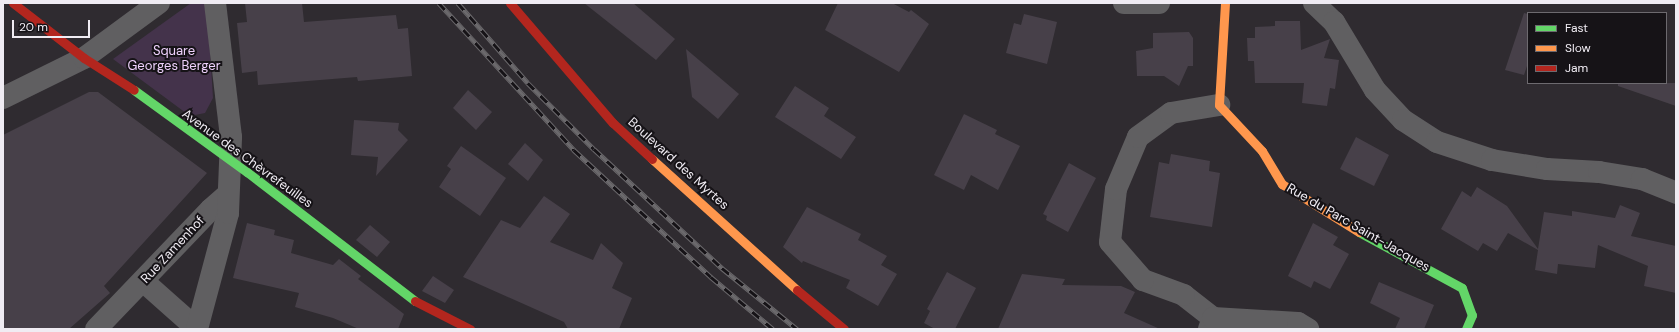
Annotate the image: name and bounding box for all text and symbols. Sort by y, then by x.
scale bar [14,12,92,38]
legend [1527,12,1667,84]
text: 20 m [19,19,48,35]
text: Fast [1565,20,1588,36]
text: Slow [1565,40,1591,56]
park label: Square Georges Berger [127,44,221,75]
text: Jam [1565,60,1588,76]
street label: Avenue des Chèvrefeuilles [179,106,315,212]
street label: Boulevard des Myrtes [624,115,732,213]
street label: Rue du Parc Saint-Jacques [1284,181,1432,275]
street label: Rue Zamenhof [138,213,208,287]

